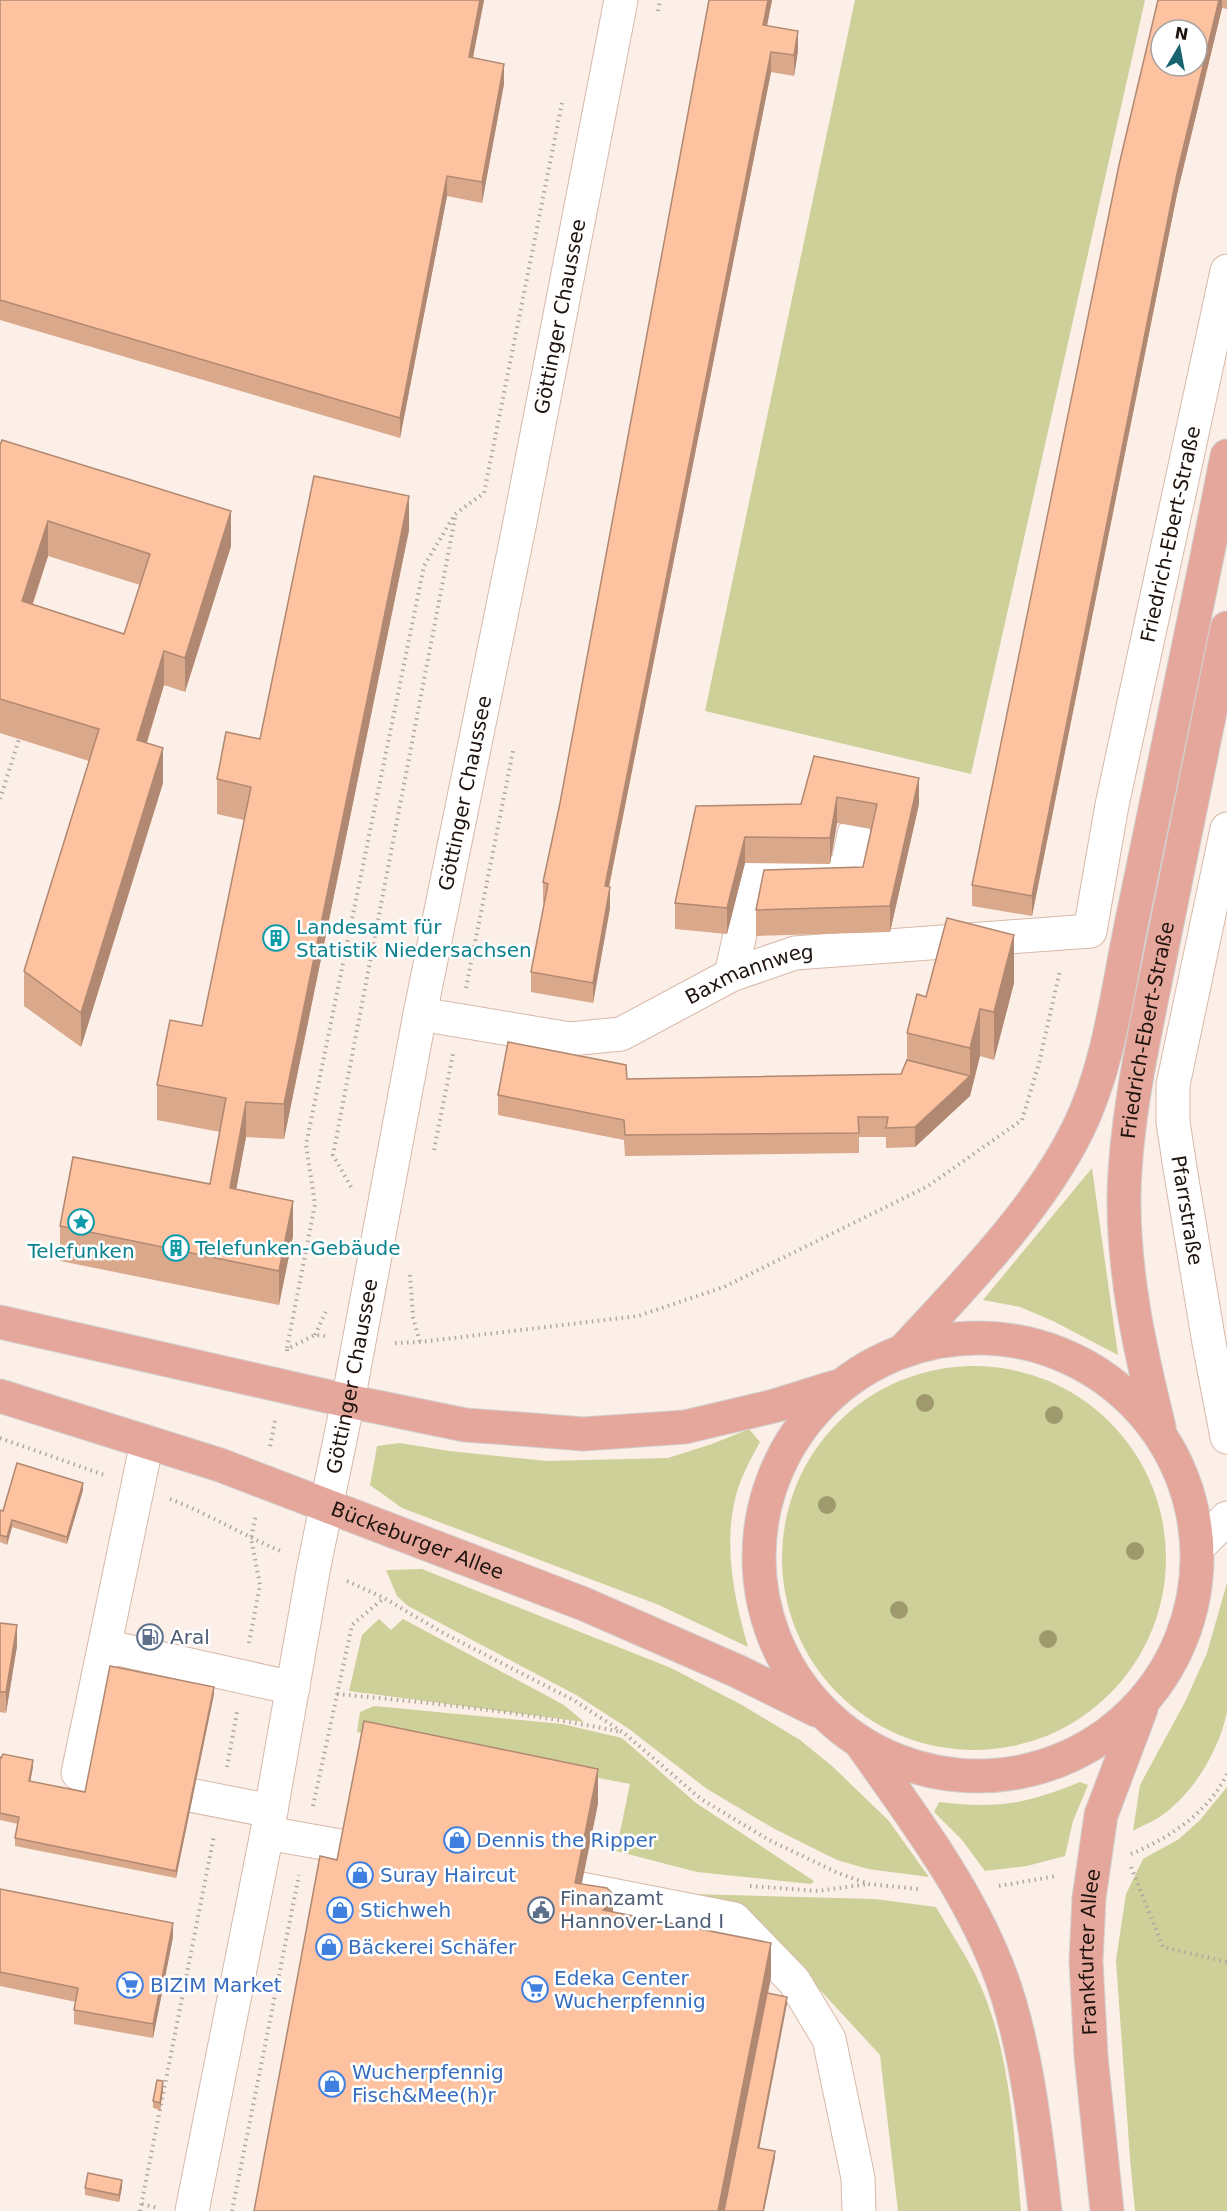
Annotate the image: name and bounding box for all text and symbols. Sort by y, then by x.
north arrow [1149,18,1209,78]
text: N [1173,23,1190,44]
street label: Göttinger Chaussee [529,217,590,416]
street label: Friedrich-Ebert-Straße [1135,424,1205,644]
street label: Göttinger Chaussee [433,694,496,893]
place label: Landesamt für Statistik Niedersachsen [296,915,532,962]
street label: Friedrich-Ebert-Straße [1116,919,1179,1140]
building icon: Landesamt für Statistik Niedersachsen [261,923,291,953]
street label: Baxmannweg [681,940,814,1009]
street label: Pfarrstraße [1166,1154,1208,1267]
place icon: Telefunken [66,1207,96,1237]
building icon: Telefunken-Gebäude [161,1233,191,1263]
place label: Telefunken-Gebäude [194,1236,401,1260]
place label: Telefunken [26,1239,135,1263]
street label: Göttinger Chaussee [321,1277,383,1476]
street label: Bückeburger Allee [328,1497,507,1584]
fuel station icon: Aral [135,1622,165,1652]
place label: Aral [170,1625,210,1649]
shop icon: Dennis the Ripper [442,1825,472,1855]
place label: Dennis the Ripper [476,1828,657,1852]
shop icon: Suray Haircut [345,1860,375,1890]
place label: Suray Haircut [380,1863,516,1887]
street label: Frankfurter Allee [1074,1867,1105,2036]
place label: Finanzamt Hannover-Land I [560,1886,724,1933]
shop icon: Stichweh [325,1895,355,1925]
public building icon: Finanzamt Hannover-Land I [526,1895,556,1925]
place label: Stichweh [360,1898,451,1922]
shop icon: Bäckerei Schäfer [314,1932,344,1962]
place label: Bäckerei Schäfer [348,1935,517,1959]
place label: Edeka Center Wucherpfennig [554,1966,706,2013]
supermarket icon: BIZIM Market [115,1970,145,2000]
place label: BIZIM Market [150,1973,282,1997]
supermarket icon: Edeka Center Wucherpfennig [520,1974,550,2004]
place label: Wucherpfennig Fisch&Mee(h)r [352,2060,504,2107]
shop icon: Wucherpfennig Fisch&Mee(h)r [317,2069,347,2099]

